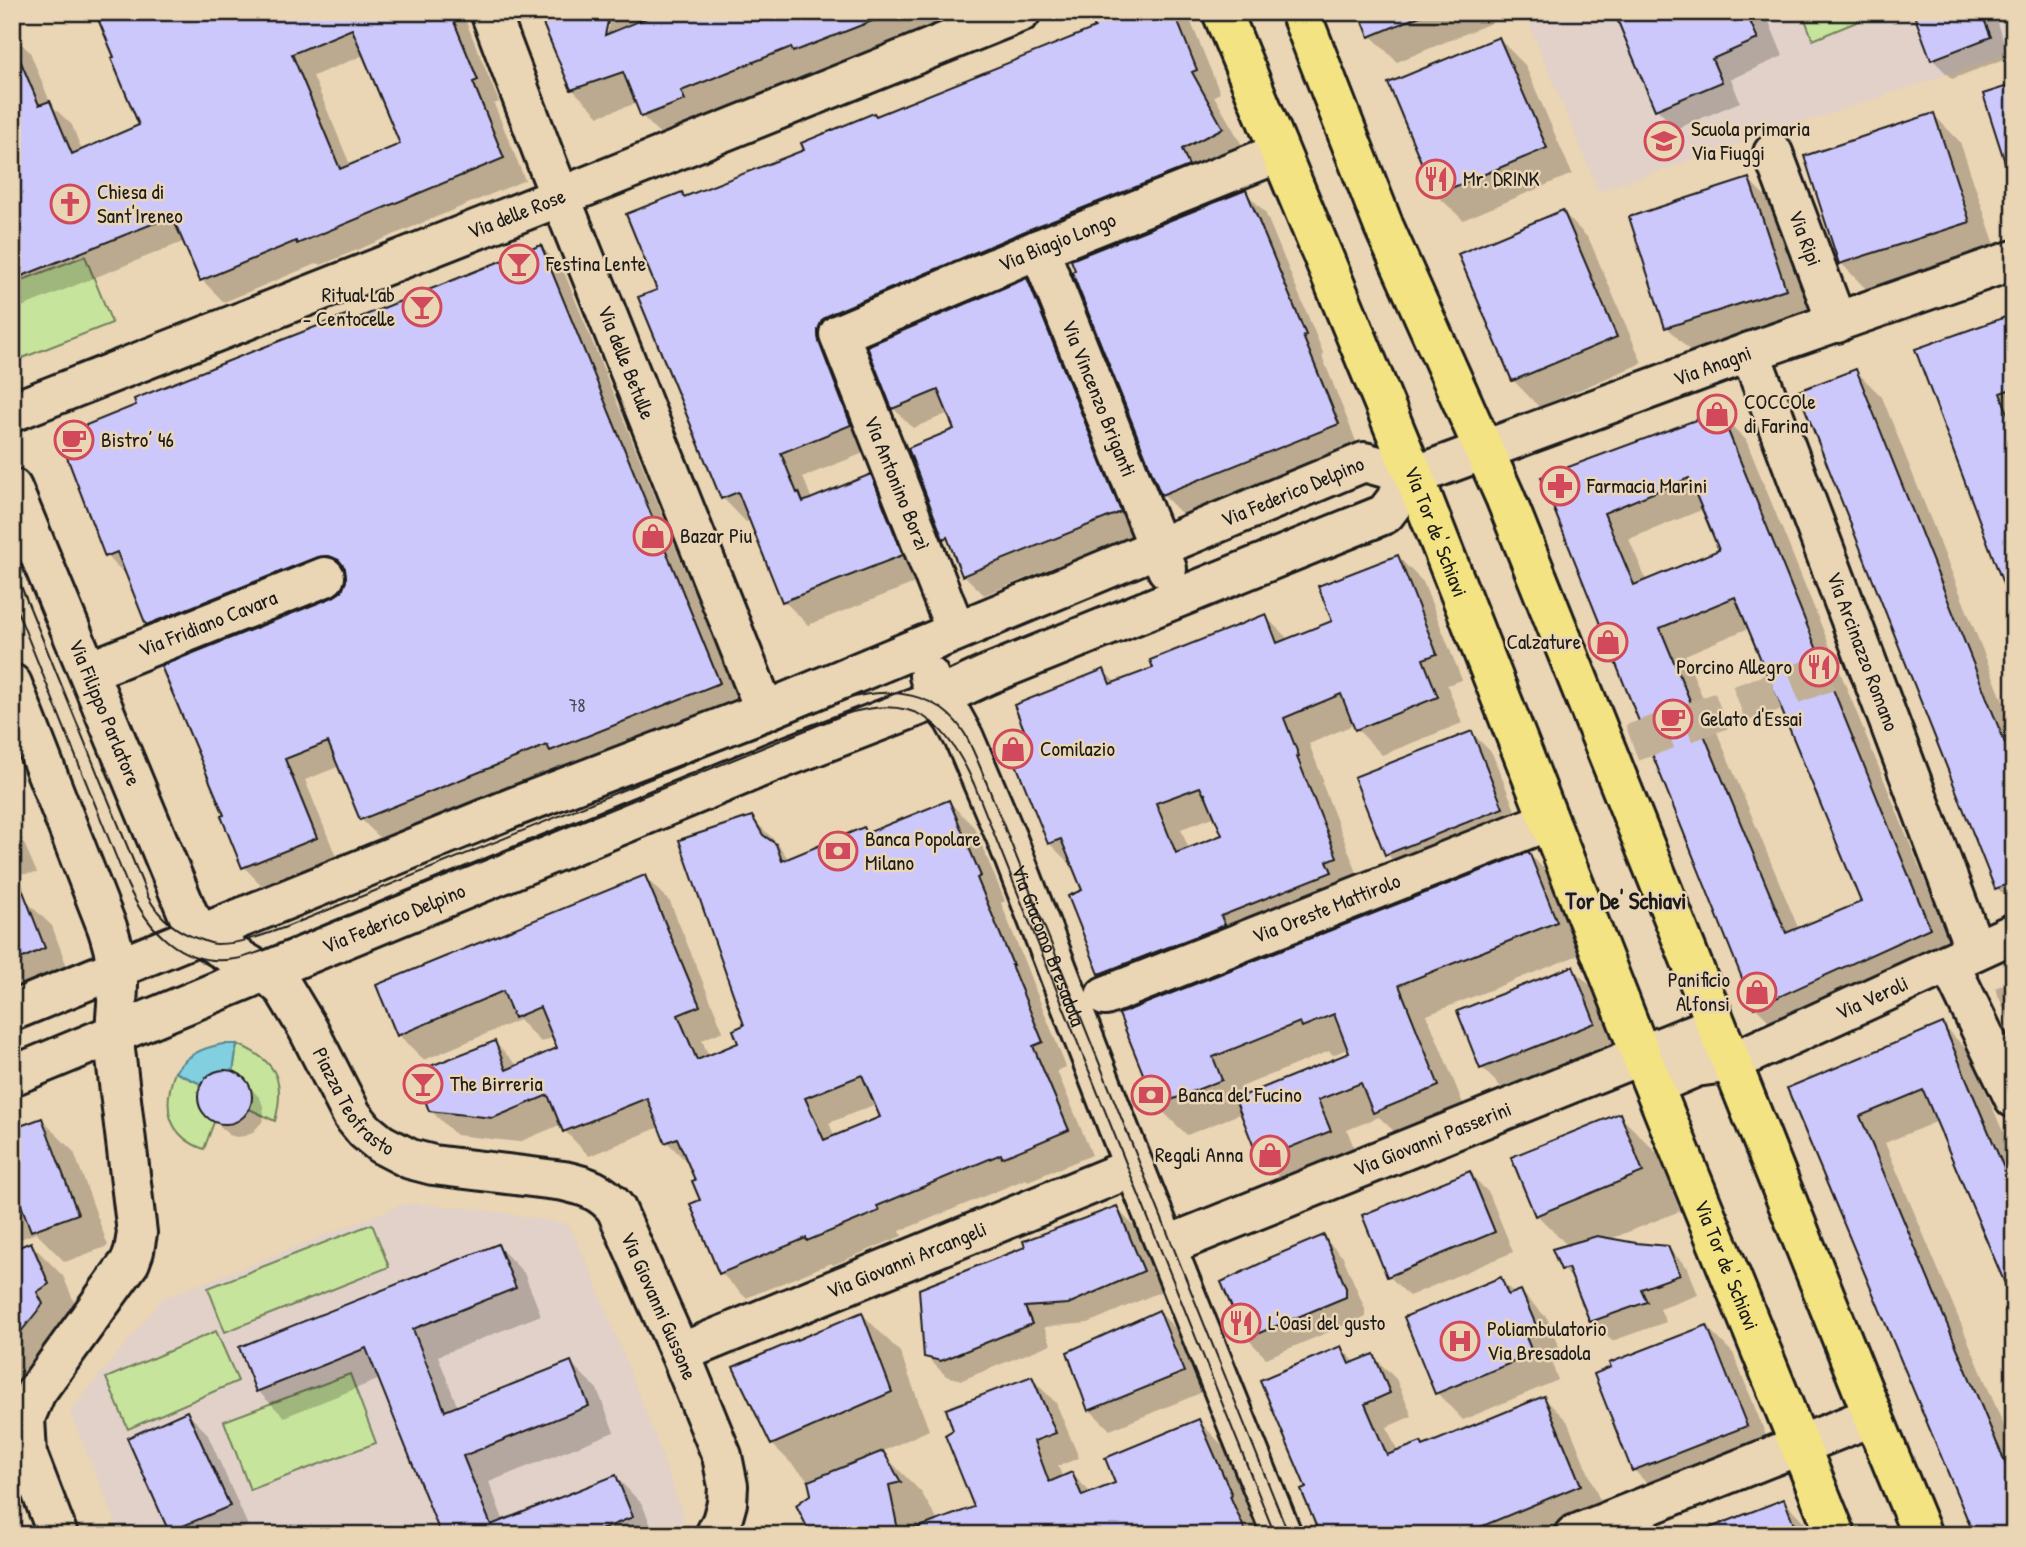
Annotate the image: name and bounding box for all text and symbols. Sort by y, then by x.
place label: Scuola primaria Via Fiuggi [1691,114,1810,167]
school or university icon: Scuola primaria Via Fiuggi [1643,120,1685,162]
restaurant icon: Mr. DRINK [1415,158,1457,200]
place label: Mr. DRINK [1463,164,1540,193]
place label: Chiesa di Sant'Ireneo [97,177,183,230]
street label: Via delle Rose [463,181,569,246]
church icon: Chiesa di Sant'Ireneo [49,183,91,225]
street label: Via Biagio Longo [994,205,1120,279]
street label: Via Ripi [1782,206,1829,270]
bar icon: Festina Lente [498,243,540,285]
place label: Festina Lente [545,249,646,278]
place label: Ritual Lab - Centocelle [303,280,395,333]
bar icon: Ritual Lab - Centocelle [401,286,443,328]
street label: Via delle Betulle [591,301,662,424]
street label: Via Vincenzo Briganti [1055,316,1144,481]
street label: Via Anagni [1669,338,1755,393]
place label: COCCOle di Farina [1744,387,1816,440]
shop icon: COCCOle di Farina [1696,393,1738,435]
street label: Via Antonino Borzì [857,411,938,554]
cafe icon: Bistro’ 46 [53,419,95,461]
place label: Bistro’ 46 [101,425,174,454]
street label: Via Federico Delpino [1217,449,1368,534]
street label: Via Tor de' Schiavi [1397,462,1475,601]
pharmacy icon: Farmacia Marini [1539,465,1581,507]
place label: Farmacia Marini [1586,471,1707,500]
shop icon: Bazar Piu [632,515,674,557]
place label: Bazar Piu [680,521,753,550]
street label: Via Arcinazzo Romano [1820,567,1906,735]
street label: Via Fridiano Cavara [134,583,281,664]
shop icon: Calzature [1587,621,1629,663]
place label: Calzature [1506,627,1581,656]
street label: Via Filippo Parlatore [62,635,148,790]
restaurant icon: Porcino Allegro [1798,646,1840,688]
place label: Porcino Allegro [1676,652,1792,681]
house number: 78 [569,693,586,718]
cafe icon: Gelato d'Essai [1652,698,1694,740]
place label: Gelato d'Essai [1700,704,1803,733]
shop icon: Comilazio [992,728,1034,770]
place label: Comilazio [1040,734,1115,763]
place label: Banca Popolare Milano [865,824,981,877]
bank icon: Banca Popolare Milano [817,830,859,872]
street label: Via Giacomo Bresadola [1004,861,1093,1030]
street label: Via Oreste Mattirolo [1248,866,1404,950]
street label: Via Federico Delpino [318,876,470,961]
district label: Tor De' Schiavi [1565,885,1686,916]
place label: Panificio Alfonsi [1668,965,1730,1018]
street label: Via Veroli [1831,968,1913,1027]
shop icon: Panificio Alfonsi [1736,971,1778,1013]
street label: Piazza Teofrasto [306,1042,400,1162]
bar icon: The Birreria [402,1063,444,1105]
place label: The Birreria [450,1069,543,1098]
bank icon: Banca del Fucino [1130,1074,1172,1116]
place label: Banca del Fucino [1178,1080,1302,1109]
street label: Via Giovanni Passerini [1349,1094,1515,1183]
shop icon: Regali Anna [1249,1134,1291,1176]
place label: Regali Anna [1155,1140,1243,1169]
street label: Via Tor de' Schiavi [1687,1195,1766,1335]
street label: Via Giovanni Arcangeli [822,1214,991,1305]
street label: Via Giovanni Gussone [614,1227,704,1384]
restaurant icon: L'Oasi del gusto [1220,1302,1262,1344]
place label: L'Oasi del gusto [1268,1308,1385,1337]
place label: Poliambulatorio Via Bresadola [1487,1314,1606,1367]
hospital icon: Poliambulatorio Via Bresadola [1439,1320,1481,1362]

